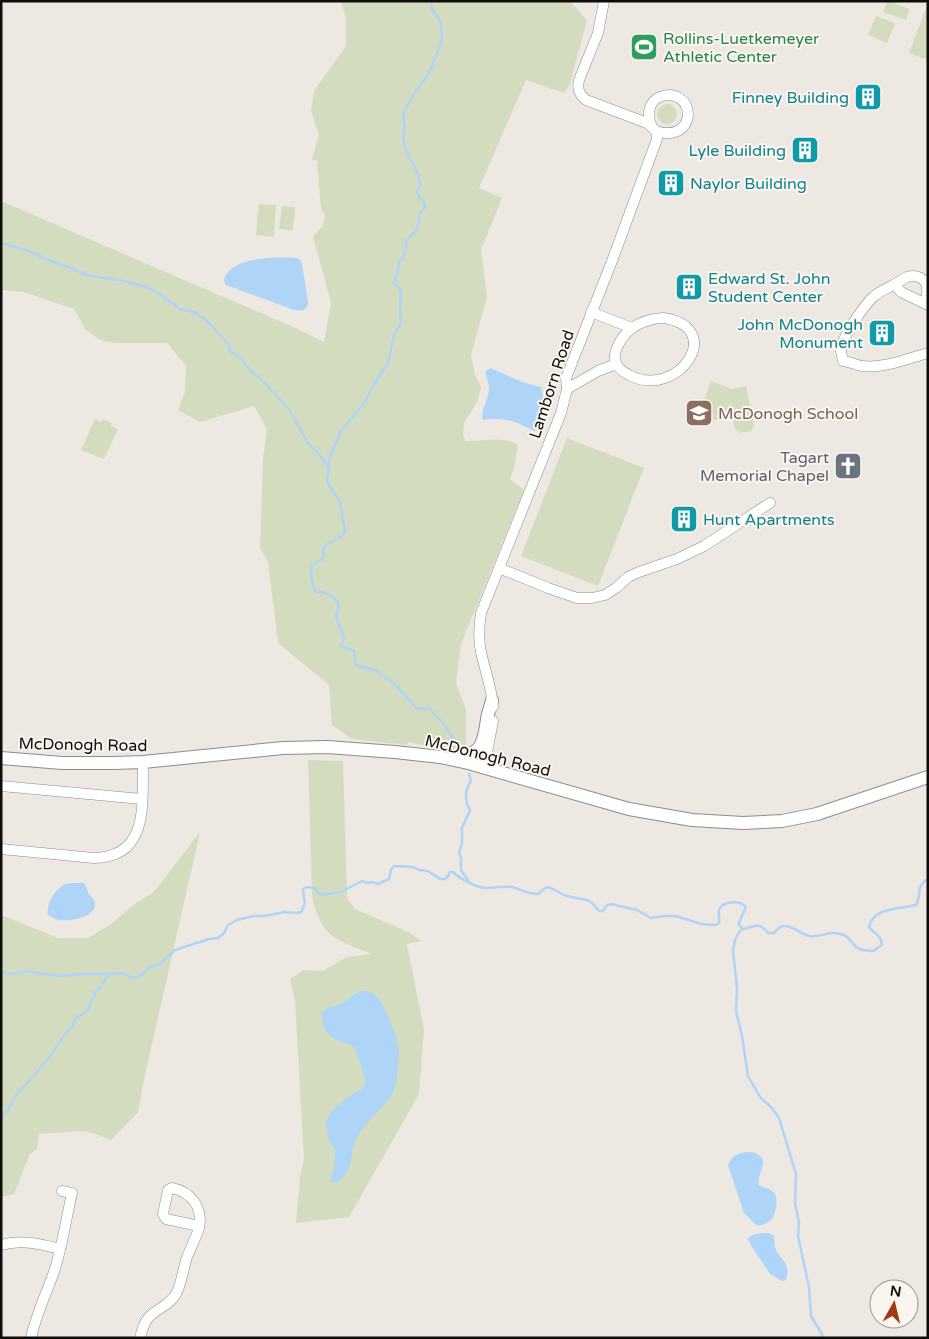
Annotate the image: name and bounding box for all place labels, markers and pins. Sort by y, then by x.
place label: Rollins-Luetkemeyer Athletic Center [663,29,820,67]
sports icon: Rollins-Luetkemeyer Athletic Center [629,32,659,62]
building icon: Finney Building [853,82,883,112]
place label: Finney Building [732,88,849,108]
building icon: Lyle Building [790,135,820,165]
place label: Lyle Building [688,141,786,161]
building icon: Naylor Building [656,168,686,198]
place label: Naylor Building [690,174,807,194]
place label: Edward St. John Student Center [708,269,830,307]
building icon: Edward St. John Student Center [674,272,704,302]
place label: John McDonogh Monument [738,315,863,353]
building icon: John McDonogh Monument [867,318,897,348]
school or university icon: McDonogh School [684,398,714,428]
place label: McDonogh School [718,404,858,424]
place label: Tagart Memorial Chapel [700,448,829,486]
church icon: Tagart Memorial Chapel [833,451,863,481]
building icon: Hunt Apartments [669,504,699,534]
place label: Hunt Apartments [703,510,835,530]

